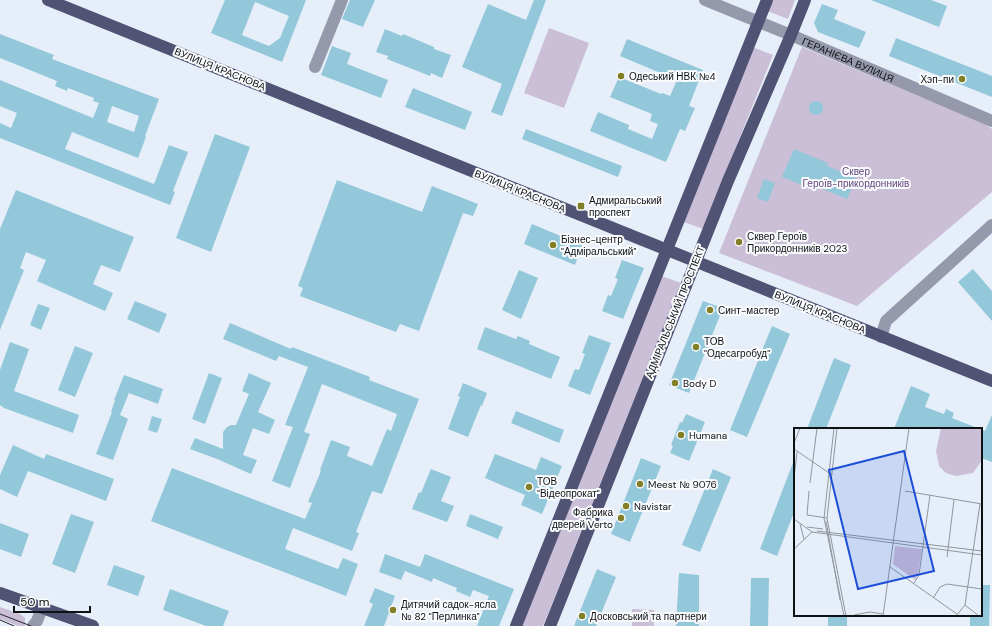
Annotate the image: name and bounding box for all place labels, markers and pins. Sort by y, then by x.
place label: Одеський НВК №4 [629,70,716,83]
marker: Одеський НВК №4 [616,71,626,81]
place label: Хэп-пи [920,73,954,86]
marker: Хэп-пи [957,74,967,84]
place label: Адмиральський проспект [589,194,662,219]
marker: Адмиральський проспект [576,201,586,211]
place label: Сквер Героїв Прикордонників 2023 [747,230,847,255]
place label: Бізнес-центр "Адміральський" [561,233,636,258]
marker: Сквер Героїв Прикордонників 2023 [734,237,744,247]
marker: Бізнес-центр "Адміральський" [548,240,558,250]
place label: Синт-мастер [718,304,780,317]
marker: Синт-мастер [705,305,715,315]
place label: ТОВ "Одесагробуд" [704,335,770,360]
marker: ТОВ "Одесагробуд" [691,342,701,352]
place label: Body D [683,377,716,390]
marker: Body D [670,378,680,388]
place label: Humana [689,429,727,442]
marker: Humana [676,430,686,440]
place label: ТОВ "Відеопрокат" [537,475,600,500]
place label: Meest № 9076 [648,478,717,491]
marker: Meest № 9076 [635,479,645,489]
marker: ТОВ "Відеопрокат" [524,482,534,492]
place label: Navistar [634,500,672,513]
marker: Navistar [621,501,631,511]
place label: Фабрика дверей Verto [552,506,613,531]
marker: Фабрика дверей Verto [616,513,626,523]
place label: Дитячий садок-ясла № 82 "Перлинка" [401,598,496,623]
marker: Дитячий садок-ясла № 82 "Перлинка" [388,605,398,615]
place label: Досковський та партнери [590,610,707,623]
marker: Досковський та партнери [577,611,587,621]

